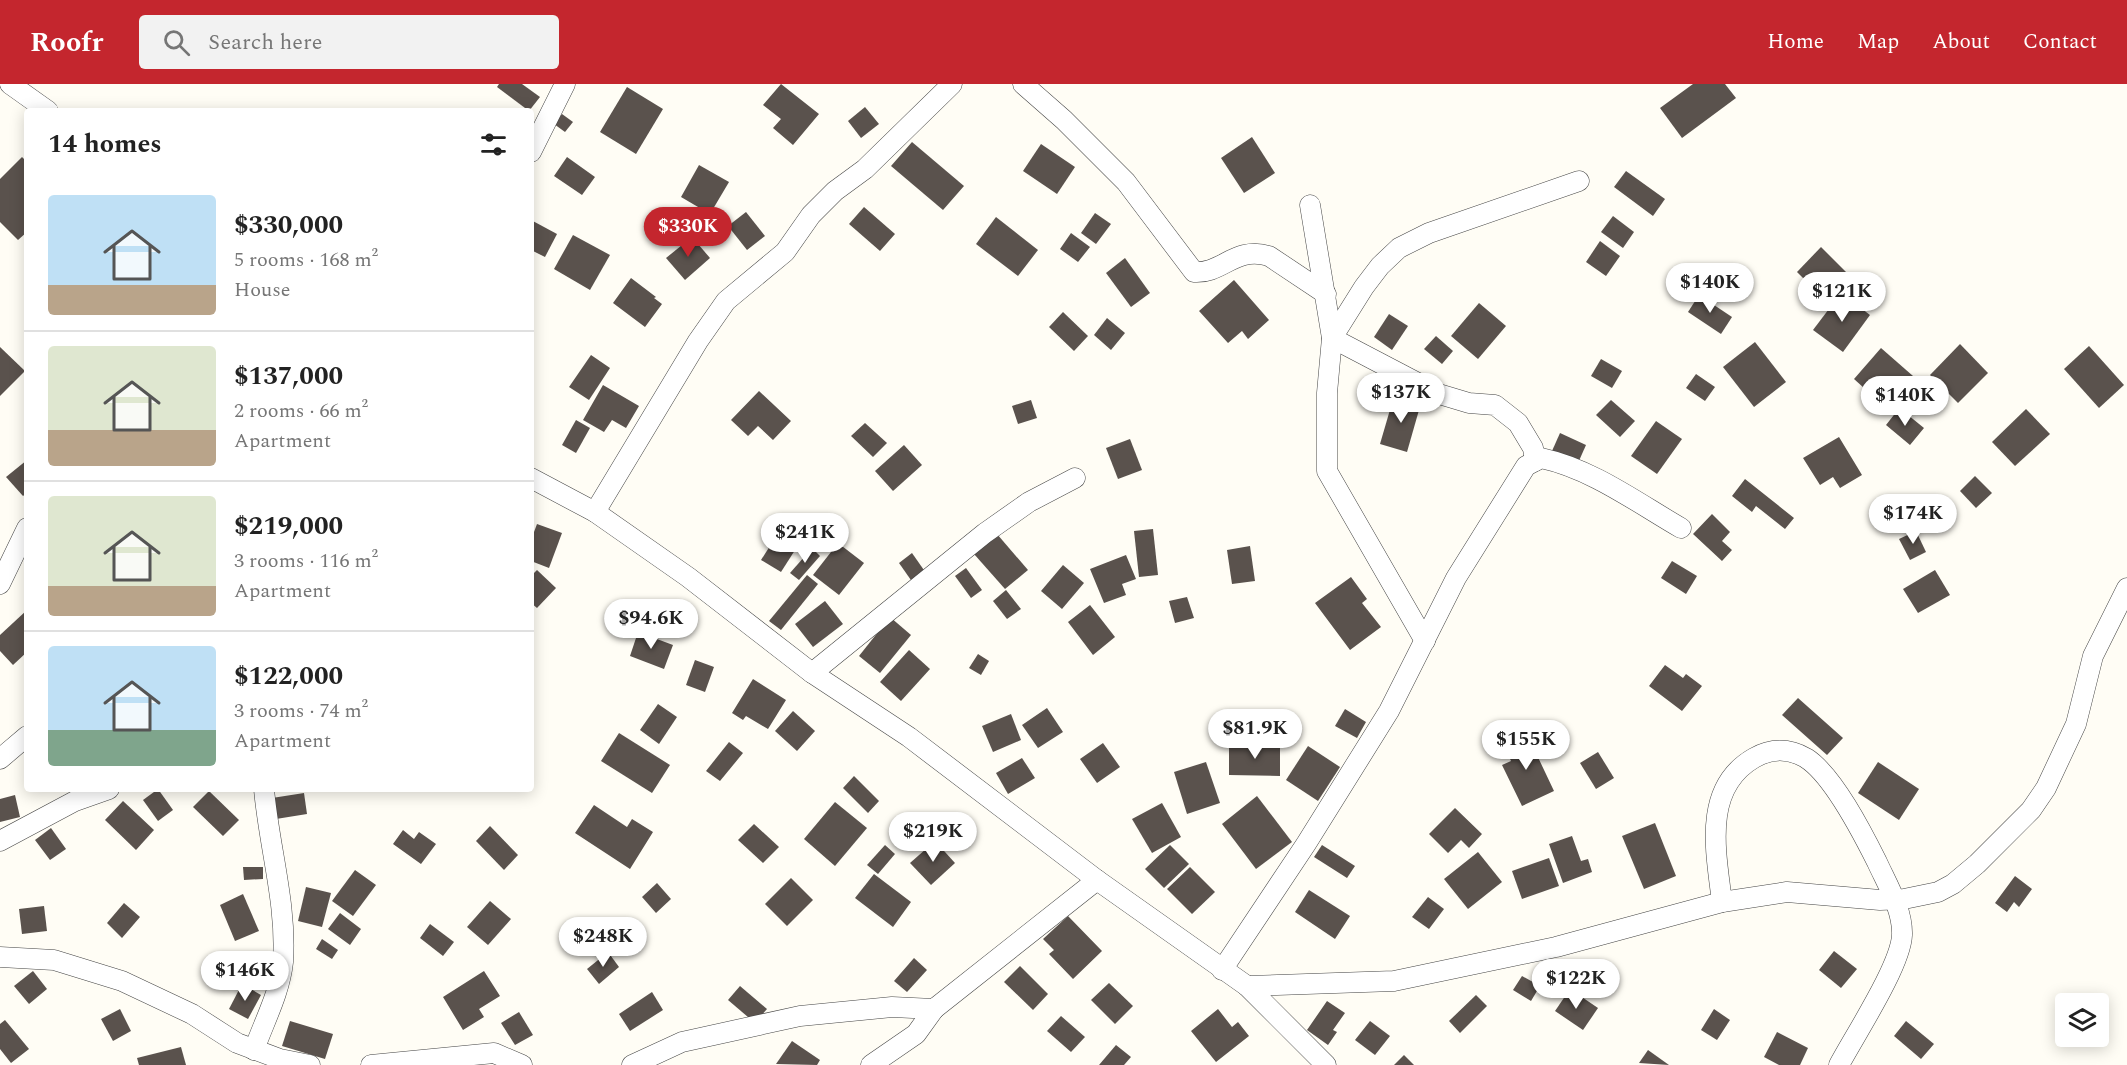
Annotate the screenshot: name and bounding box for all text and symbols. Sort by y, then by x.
search box [139,15,559,69]
text: Roofr [30,21,103,64]
icon: search [160,26,193,59]
text: Search here [208,26,322,59]
text: Home [1767,26,1824,58]
text: Map [1857,26,1899,58]
text: About [1932,26,1990,58]
text: Contact [2023,26,2097,58]
text: 14 homes [48,124,162,164]
icon: filters [477,128,510,161]
text: $330,000 [234,205,343,245]
pin: $330K [646,207,730,258]
text: $330K [658,211,718,241]
icon: home [96,219,168,291]
text: 5 rooms · 168 m² [234,245,378,275]
pin: $140K [1668,263,1752,314]
text: $140K [1680,267,1740,297]
pin: $121K [1800,272,1884,323]
text: House [234,275,291,305]
text: $121K [1812,276,1872,306]
text: $137,000 [234,356,343,396]
icon: home [96,370,168,442]
pin: $137K [1359,373,1443,424]
pin: $140K [1863,376,1947,427]
text: $137K [1371,377,1431,407]
text: $140K [1875,380,1935,410]
text: 2 rooms · 66 m² [234,396,368,426]
text: Apartment [234,426,331,456]
pin: $174K [1871,494,1955,545]
text: $174K [1883,498,1943,528]
text: $219,000 [234,506,343,546]
pin: $241K [763,513,847,564]
text: $241K [775,517,835,547]
icon: home [96,520,168,592]
text: 3 rooms · 116 m² [234,546,378,576]
text: Apartment [234,576,331,606]
pin: $94.6K [602,599,700,650]
text: $94.6K [618,603,684,633]
text: $122,000 [234,656,343,696]
icon: home [96,670,168,742]
text: 3 rooms · 74 m² [234,696,368,726]
pin: $81.9K [1206,709,1304,760]
text: $81.9K [1222,713,1288,743]
pin: $155K [1484,720,1568,771]
text: $155K [1496,724,1556,754]
text: Apartment [234,726,331,756]
pin: $219K [891,812,975,863]
text: $219K [903,816,963,846]
pin: $248K [561,917,645,968]
text: $248K [573,921,633,951]
pin: $146K [203,951,287,1002]
text: $146K [215,955,275,985]
pin: $122K [1534,959,1618,1010]
text: $122K [1546,963,1606,993]
map controls [2055,993,2109,1047]
button: layers [2055,993,2109,1047]

